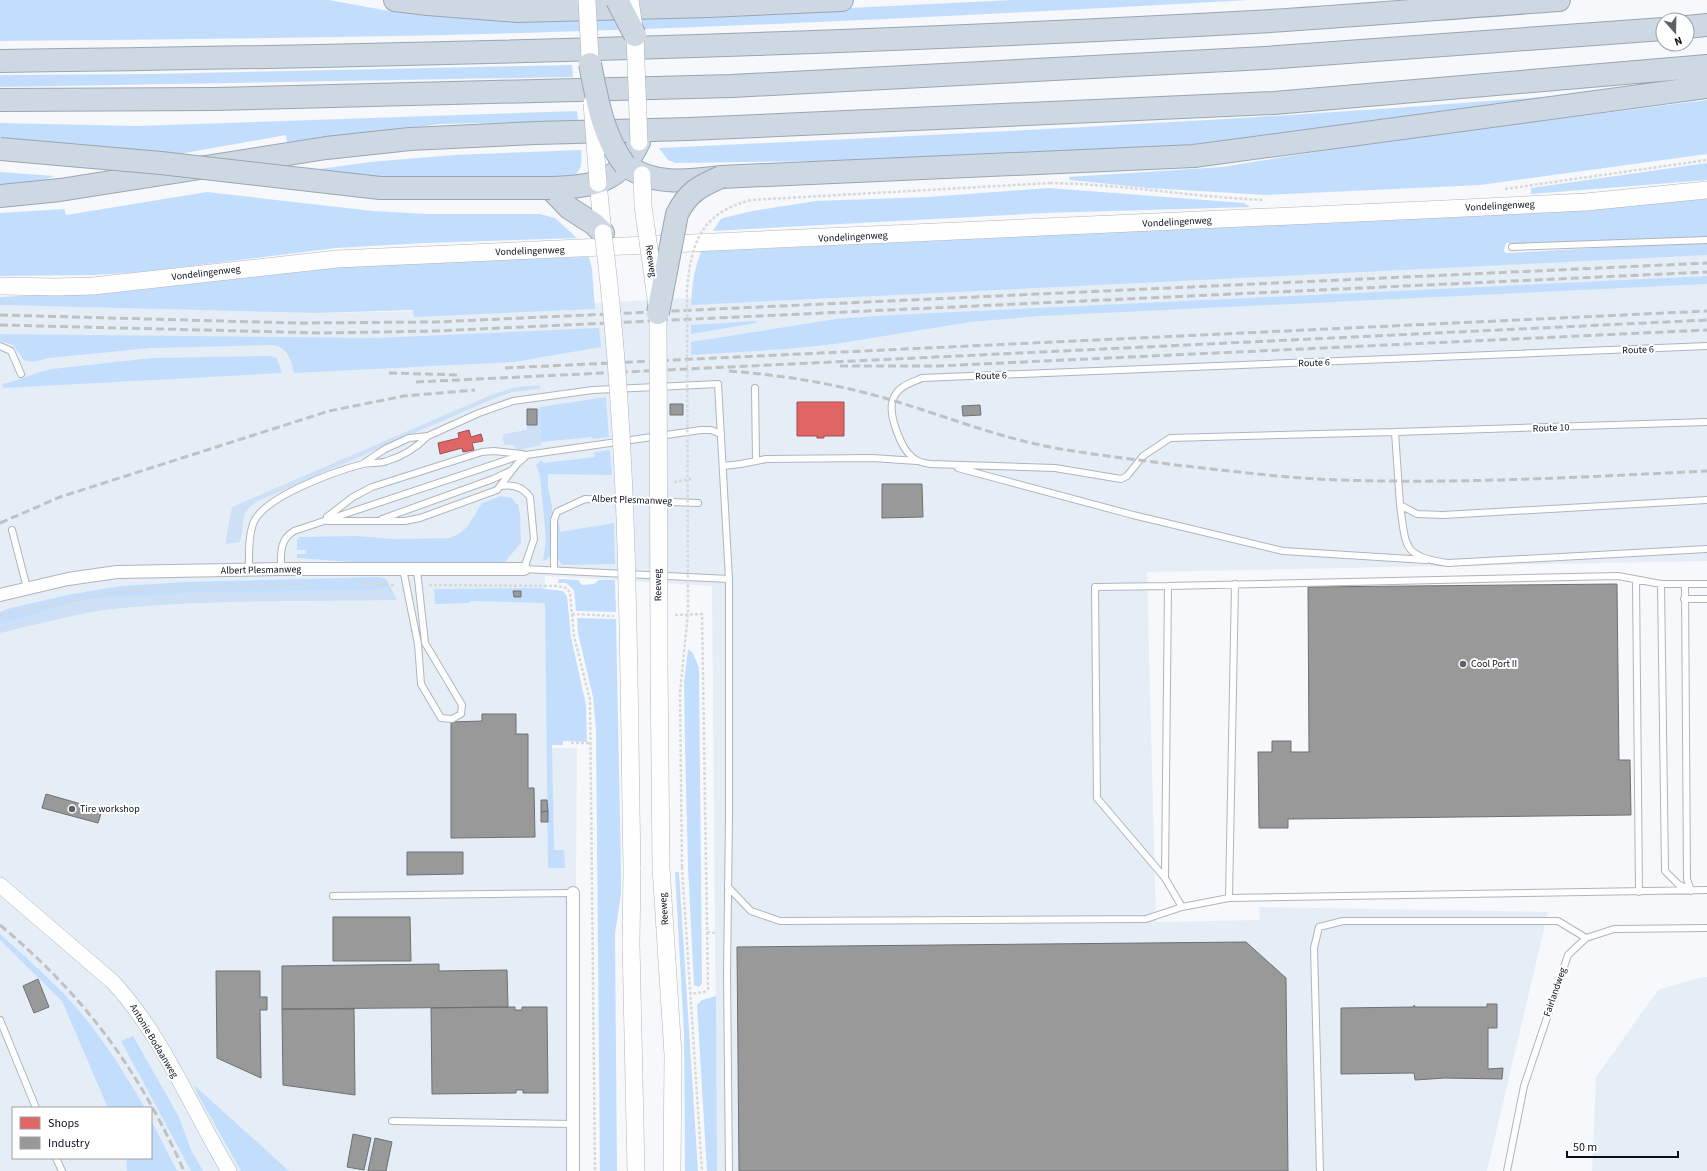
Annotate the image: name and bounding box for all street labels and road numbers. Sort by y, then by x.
street label: Vondelingenweg [1465,197,1535,215]
street label: Vondelingenweg [1142,213,1212,231]
street label: Vondelingenweg [818,228,888,246]
street label: Vondelingenweg [495,243,565,259]
street label: Reeweg [642,244,660,278]
street label: Vondelingenweg [171,262,241,284]
street label: Route 6 [1622,342,1654,358]
street label: Route 6 [1298,355,1330,371]
street label: Route 6 [975,368,1007,384]
street label: Route 10 [1532,420,1570,436]
street label: Albert Plesmanweg [592,492,672,508]
street label: Albert Plesmanweg [221,562,301,578]
street label: Reeweg [651,569,665,601]
street label: Reeweg [656,892,672,926]
street label: Fairlandweg [1540,965,1570,1019]
street label: Antonie Bodaanweg [126,1001,182,1081]

